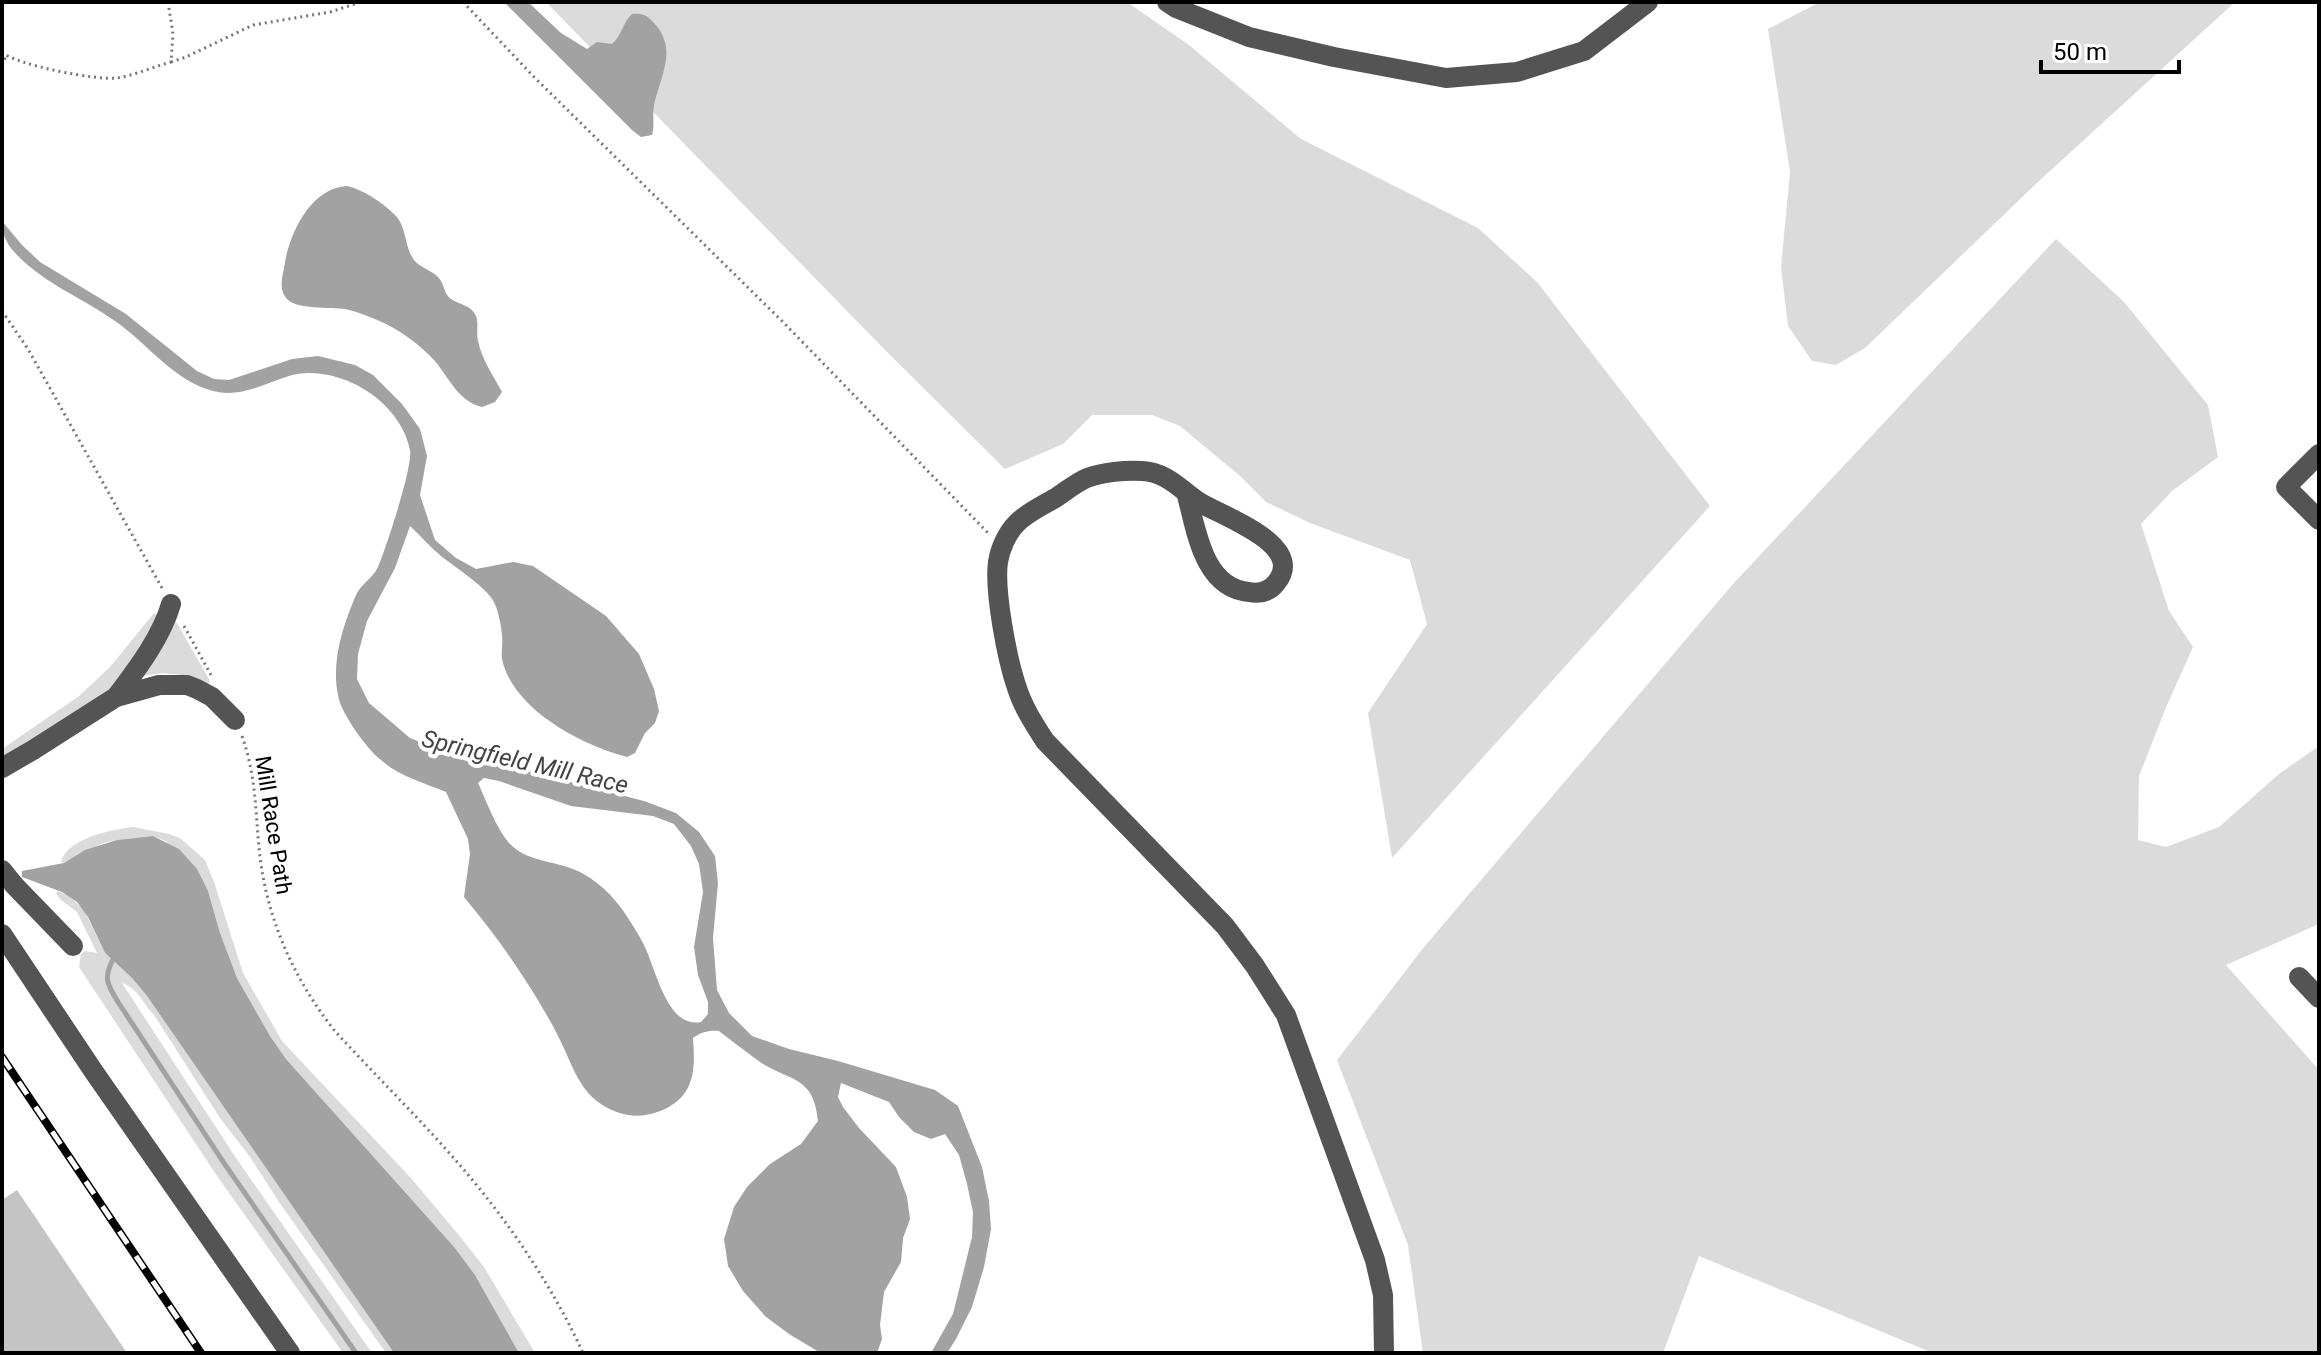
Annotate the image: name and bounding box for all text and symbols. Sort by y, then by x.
scale bar [2041,24,2179,74]
text: 50 m [2053,38,2107,66]
water label: Springfield Mill Race [419,725,631,799]
street label: Mill Race Path [250,754,297,896]

